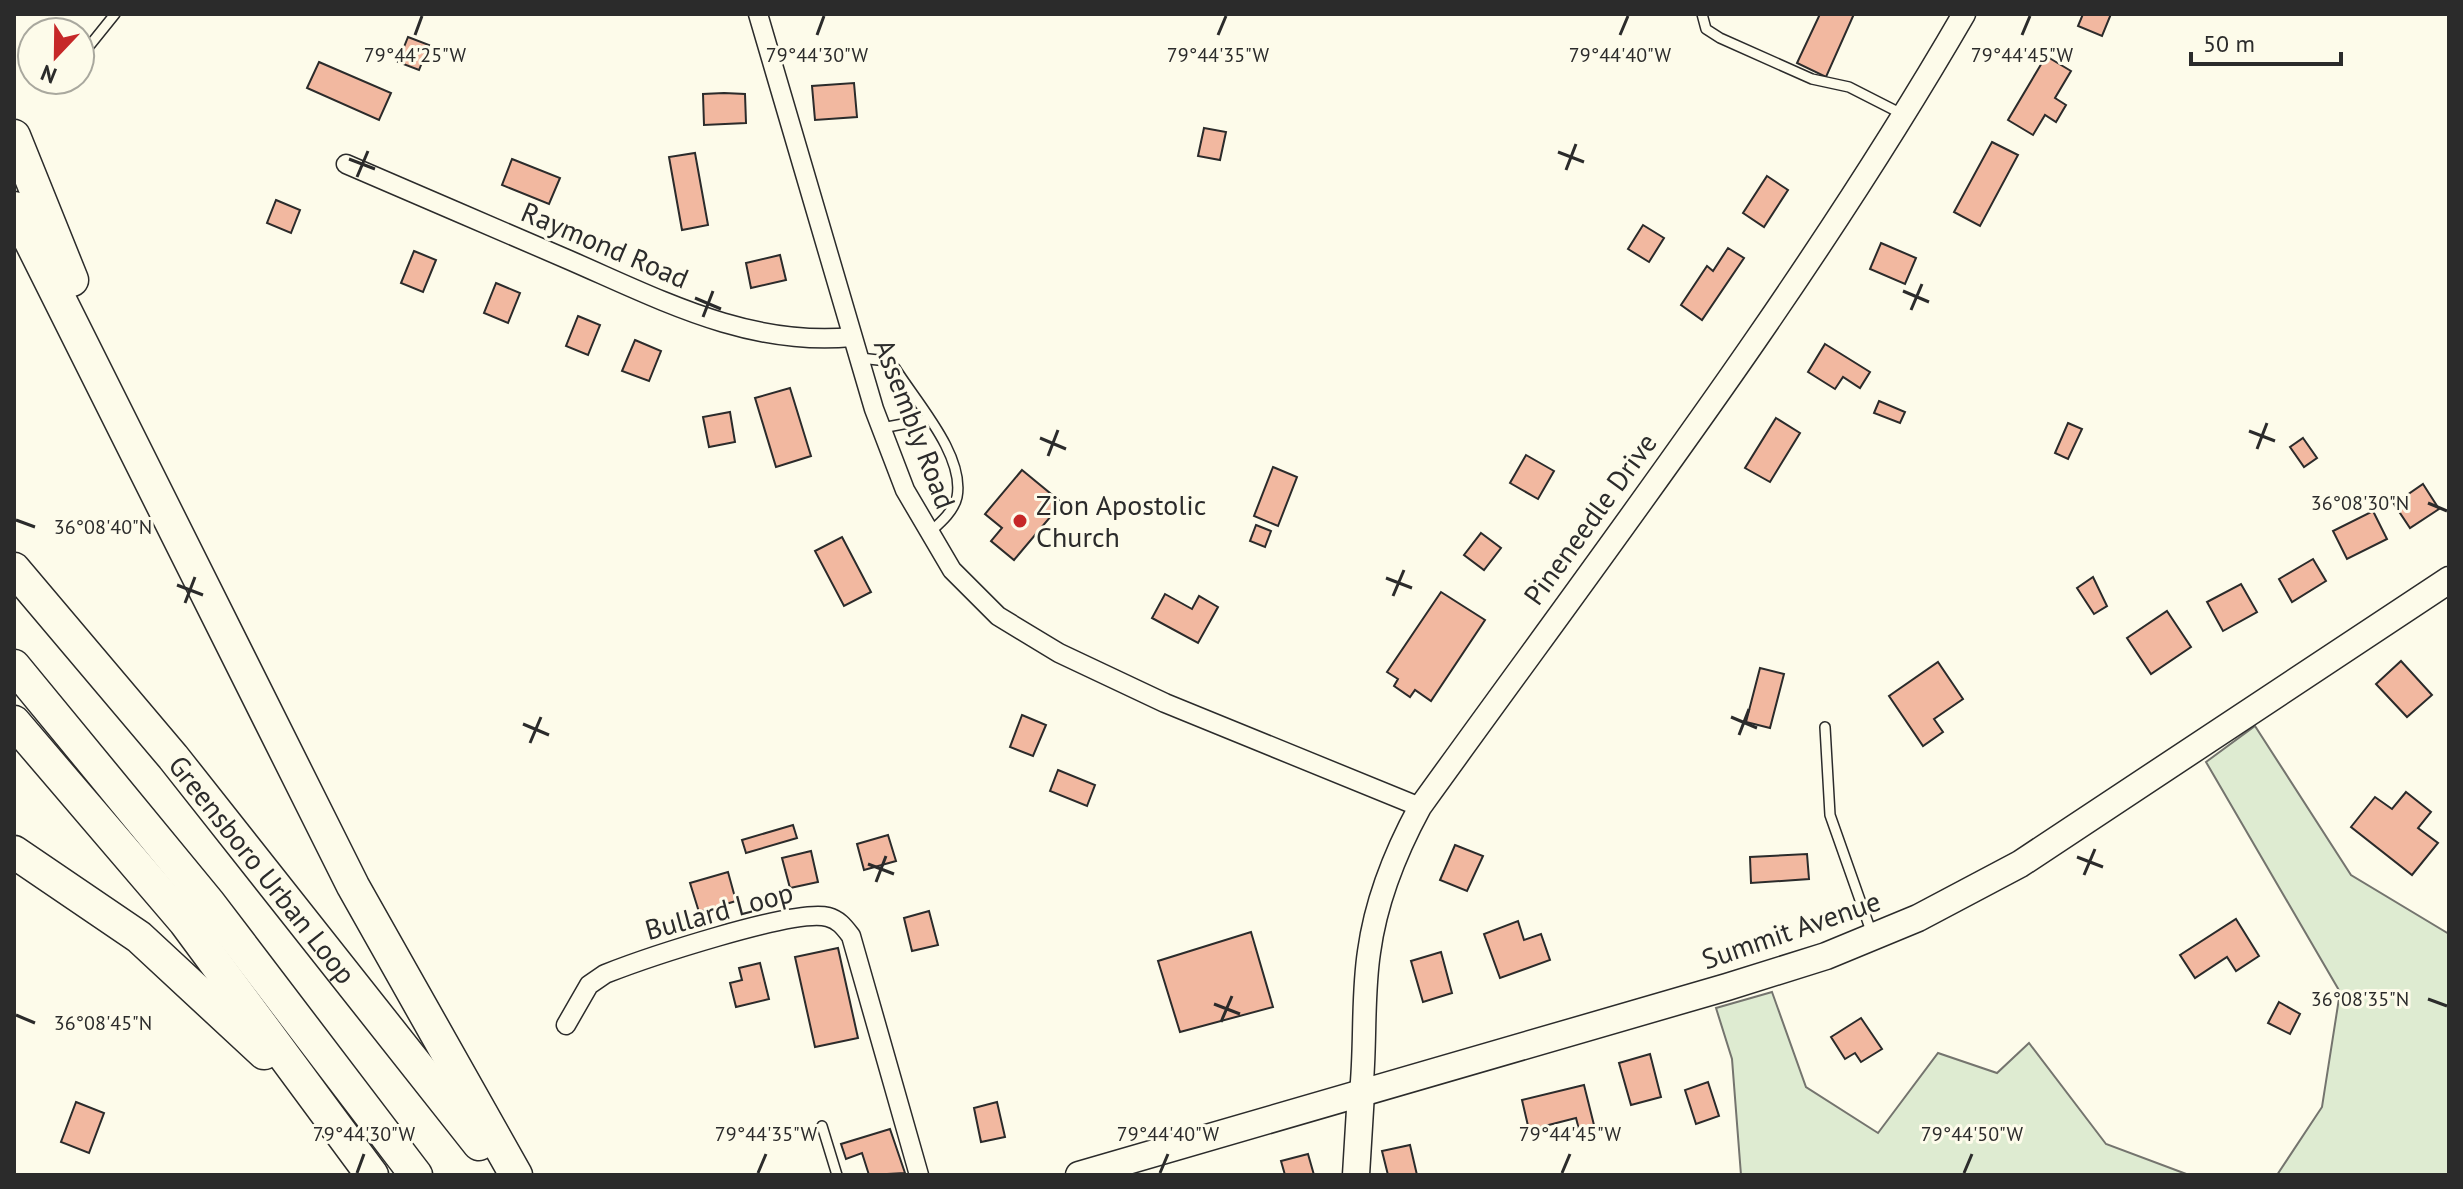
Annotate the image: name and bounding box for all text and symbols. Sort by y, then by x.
north arrow [16,16,96,96]
scale bar [2191,16,2341,66]
text: 50 m [2203,28,2255,59]
text: 79°44'25"W [364,42,467,68]
text: 79°44'30"W [766,42,869,68]
text: 79°44'35"W [1167,42,1270,68]
text: 79°44'40"W [1569,42,1672,68]
text: 79°44'45"W [1971,42,2074,68]
text: N [37,59,60,90]
street label: Raymond Road [516,193,694,296]
street label: Assembly Road [866,334,965,514]
street label: Pineneedle Drive [1515,425,1664,612]
place label: Zion Apostolic Church [1036,486,1207,555]
text: 36°08'30"N [2311,490,2409,516]
marker: Zion Apostolic Church [1011,512,1029,530]
text: 36°08'40"N [54,514,152,540]
street label: Greensboro Urban Loop [161,747,364,991]
street label: Bullard Loop [641,873,797,948]
street label: Summit Avenue [1697,882,1885,977]
text: 36°08'35"N [2311,986,2409,1012]
text: 36°08'45"N [54,1010,152,1036]
text: 79°44'30"W [313,1121,416,1147]
text: 79°44'35"W [715,1121,818,1147]
text: 79°44'40"W [1117,1121,1220,1147]
text: 79°44'45"W [1519,1121,1622,1147]
text: 79°44'50"W [1921,1121,2024,1147]

